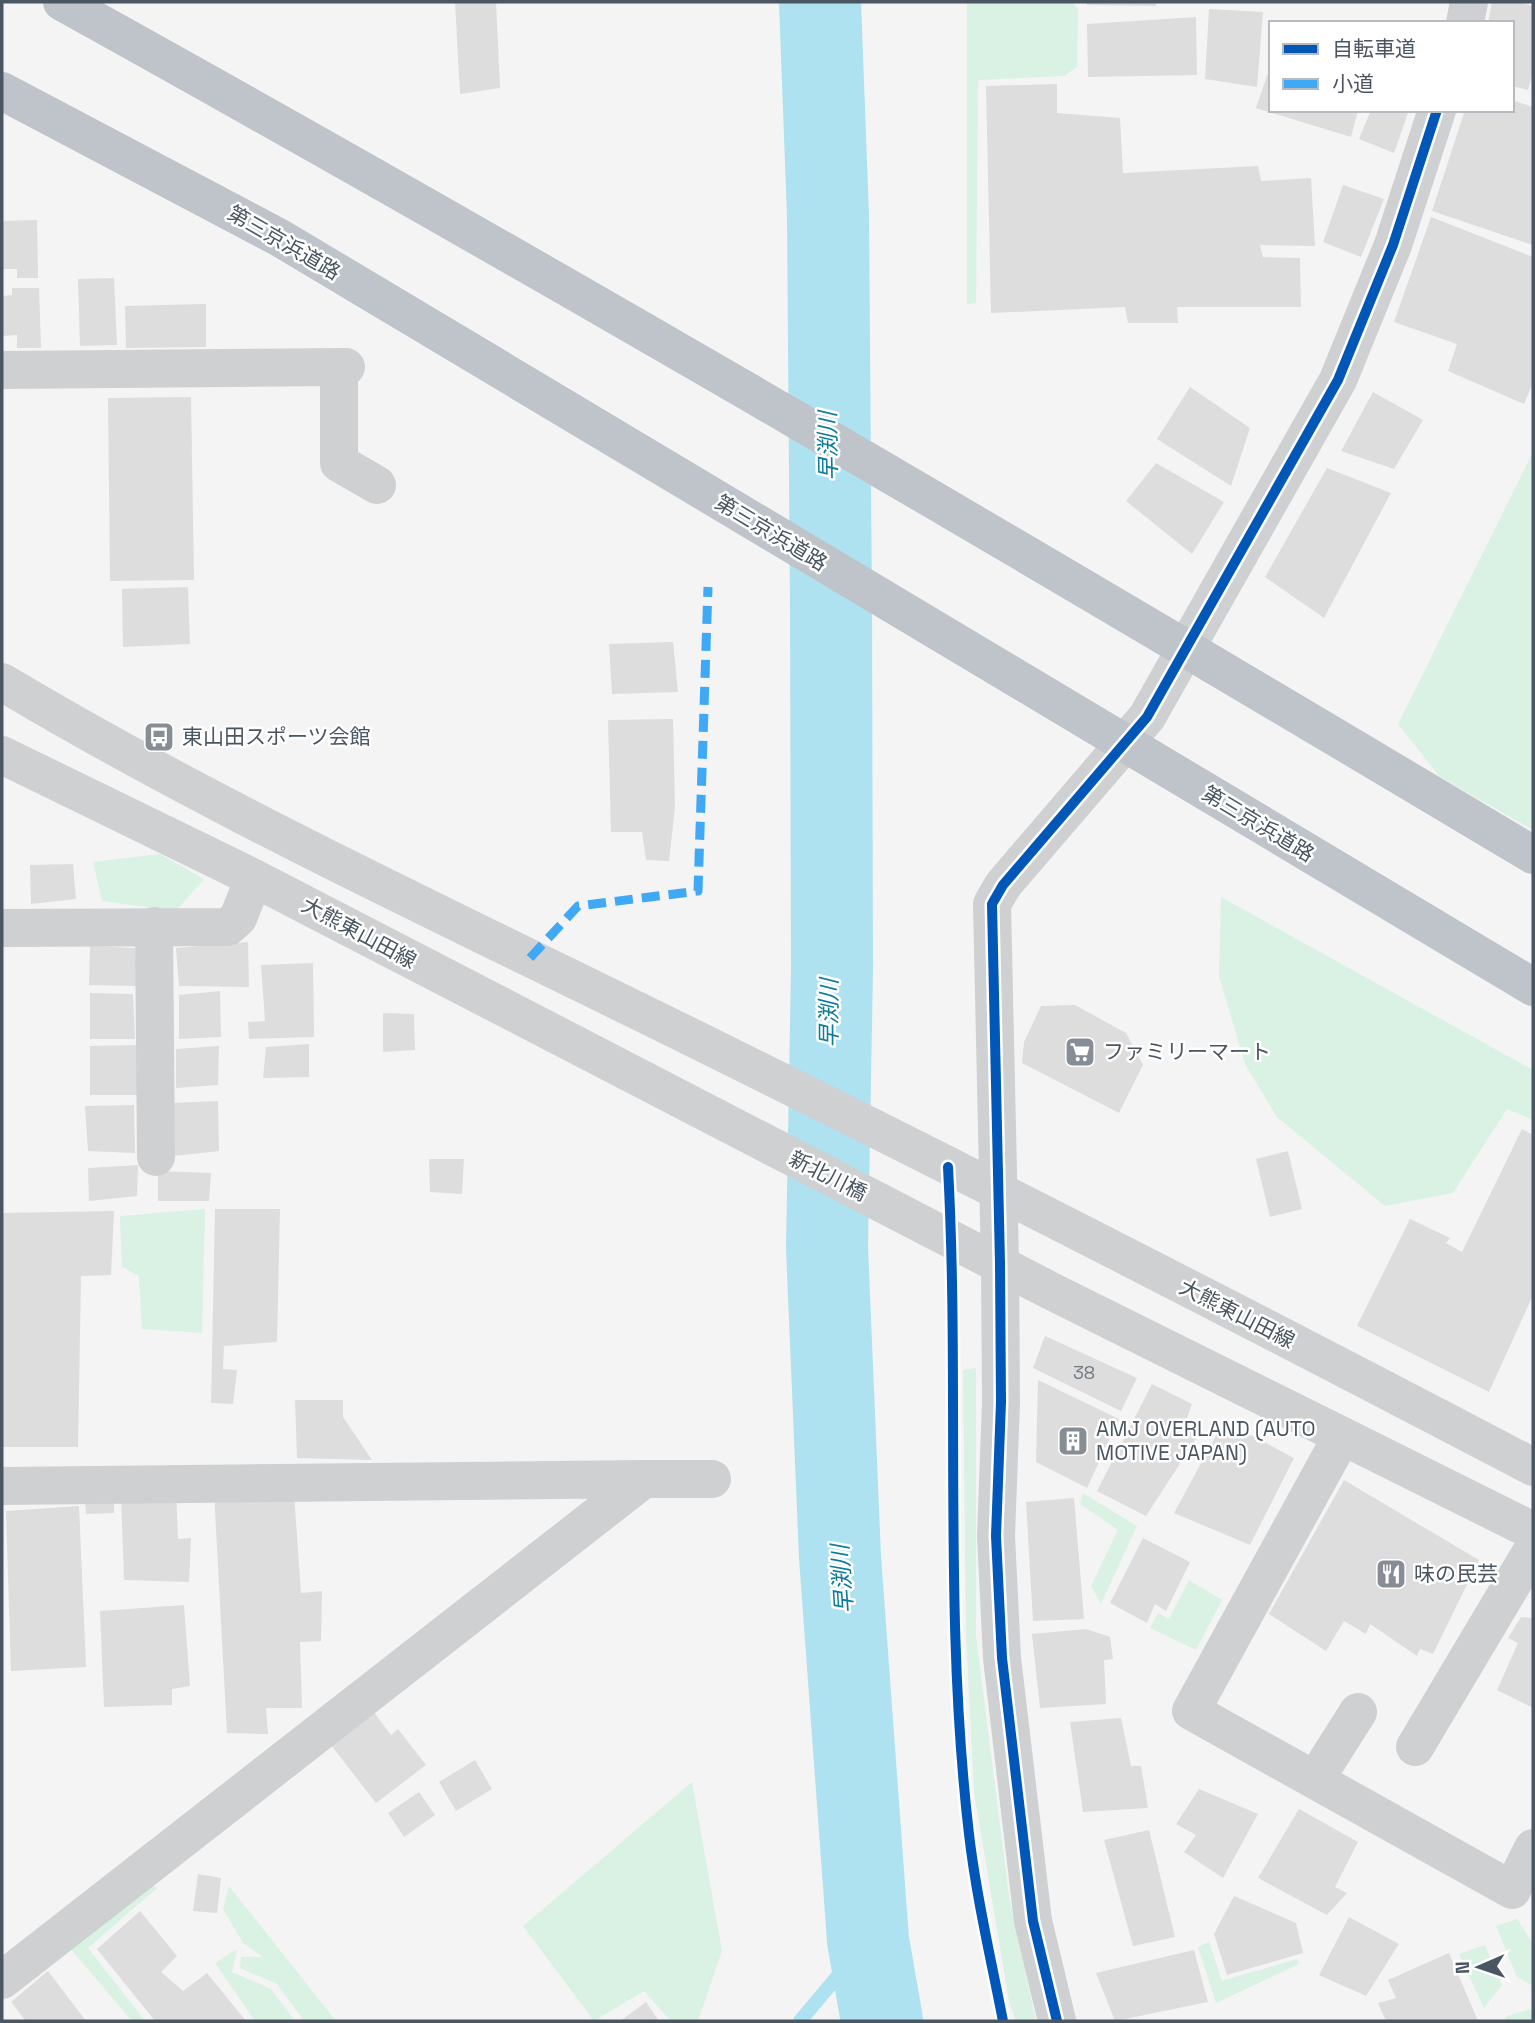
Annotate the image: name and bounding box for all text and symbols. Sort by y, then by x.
legend [1269,21,1514,112]
text: 自転車道 [1332,35,1416,62]
text: 小道 [1332,70,1374,97]
street label: 第三京浜道路 [223,199,346,286]
water label: 早渕川 [812,408,844,481]
street label: 第三京浜道路 [710,489,832,577]
bus stop icon: 東山田スポーツ会館 [142,720,176,754]
place label: 東山田スポーツ会館 [182,723,371,750]
street label: 第三京浜道路 [1197,780,1319,868]
street label: 大熊東山田線 [297,891,421,974]
water label: 早渕川 [814,976,844,1048]
supermarket icon: ファミリーマート [1063,1035,1097,1069]
place label: ファミリーマート [1103,1038,1271,1065]
street label: 新北川橋 [785,1144,872,1207]
street label: 大熊東山田線 [1175,1273,1299,1354]
house number: 38 [1073,1361,1095,1384]
place label: AMJ OVERLAND (AUTO MOTIVE JAPAN) [1096,1415,1315,1466]
building icon: AMJ OVERLAND (AUTO MOTIVE JAPAN) [1056,1424,1090,1458]
water label: 早渕川 [824,1541,859,1614]
restaurant icon: 味の民芸 [1374,1557,1408,1591]
place label: 味の民芸 [1414,1560,1498,1587]
north arrow [1444,1932,1514,2002]
text: N [1450,1961,1475,1974]

